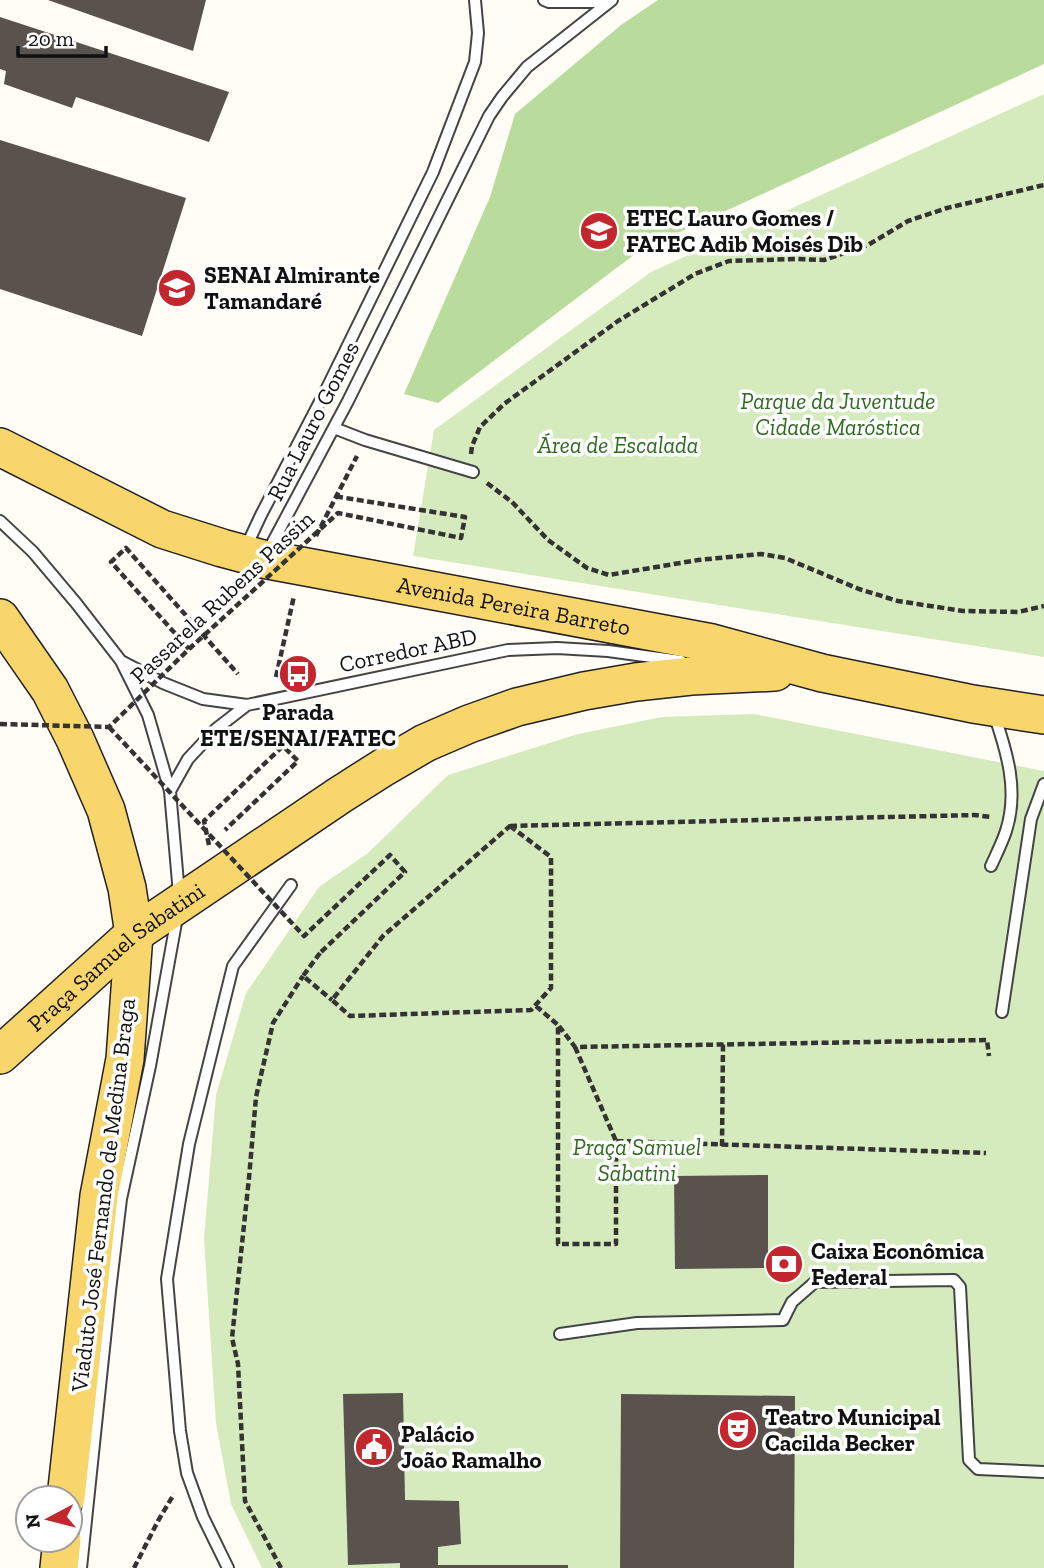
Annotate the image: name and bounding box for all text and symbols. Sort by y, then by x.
scale bar [18,14,105,58]
text: 20 m [28,26,74,51]
place label: ETEC Lauro Gomes / FATEC Adib Moisés Dib [626,204,863,258]
school or university icon: ETEC Lauro Gomes / FATEC Adib Moisés Dib [578,210,620,252]
place label: SENAI Almirante Tamandaré [204,261,380,315]
school or university icon: SENAI Almirante Tamandaré [156,267,198,309]
street label: Rua Lauro Gomes [261,337,365,505]
park label: Parque da Juventude Cidade Maróstica [741,387,935,441]
park label: Área de Escalada [537,431,698,459]
street label: Passarela Rubens Passin [124,505,320,689]
street label: Avenida Pereira Barreto [395,570,633,641]
street label: Corredor ABD [337,622,479,678]
bus stop icon: Parada ETE/SENAI/FATEC [277,653,319,695]
place label: Parada ETE/SENAI/FATEC [200,698,396,752]
street label: Praça Samuel Sabatini [22,877,210,1037]
street label: Viaduto José Fernando de Medina Braga [65,996,141,1395]
park label: Praça Samuel Sabatini [573,1133,701,1187]
place label: Caixa Econômica Federal [811,1237,985,1291]
bank icon: Caixa Econômica Federal [763,1243,805,1285]
place label: Teatro Municipal Cacilda Becker [765,1403,941,1457]
theatre icon: Teatro Municipal Cacilda Becker [717,1409,759,1451]
place label: Palácio João Ramalho [401,1420,542,1474]
public building icon: Palácio João Ramalho [353,1426,395,1468]
north arrow [14,1484,84,1554]
text: N [20,1512,45,1530]

